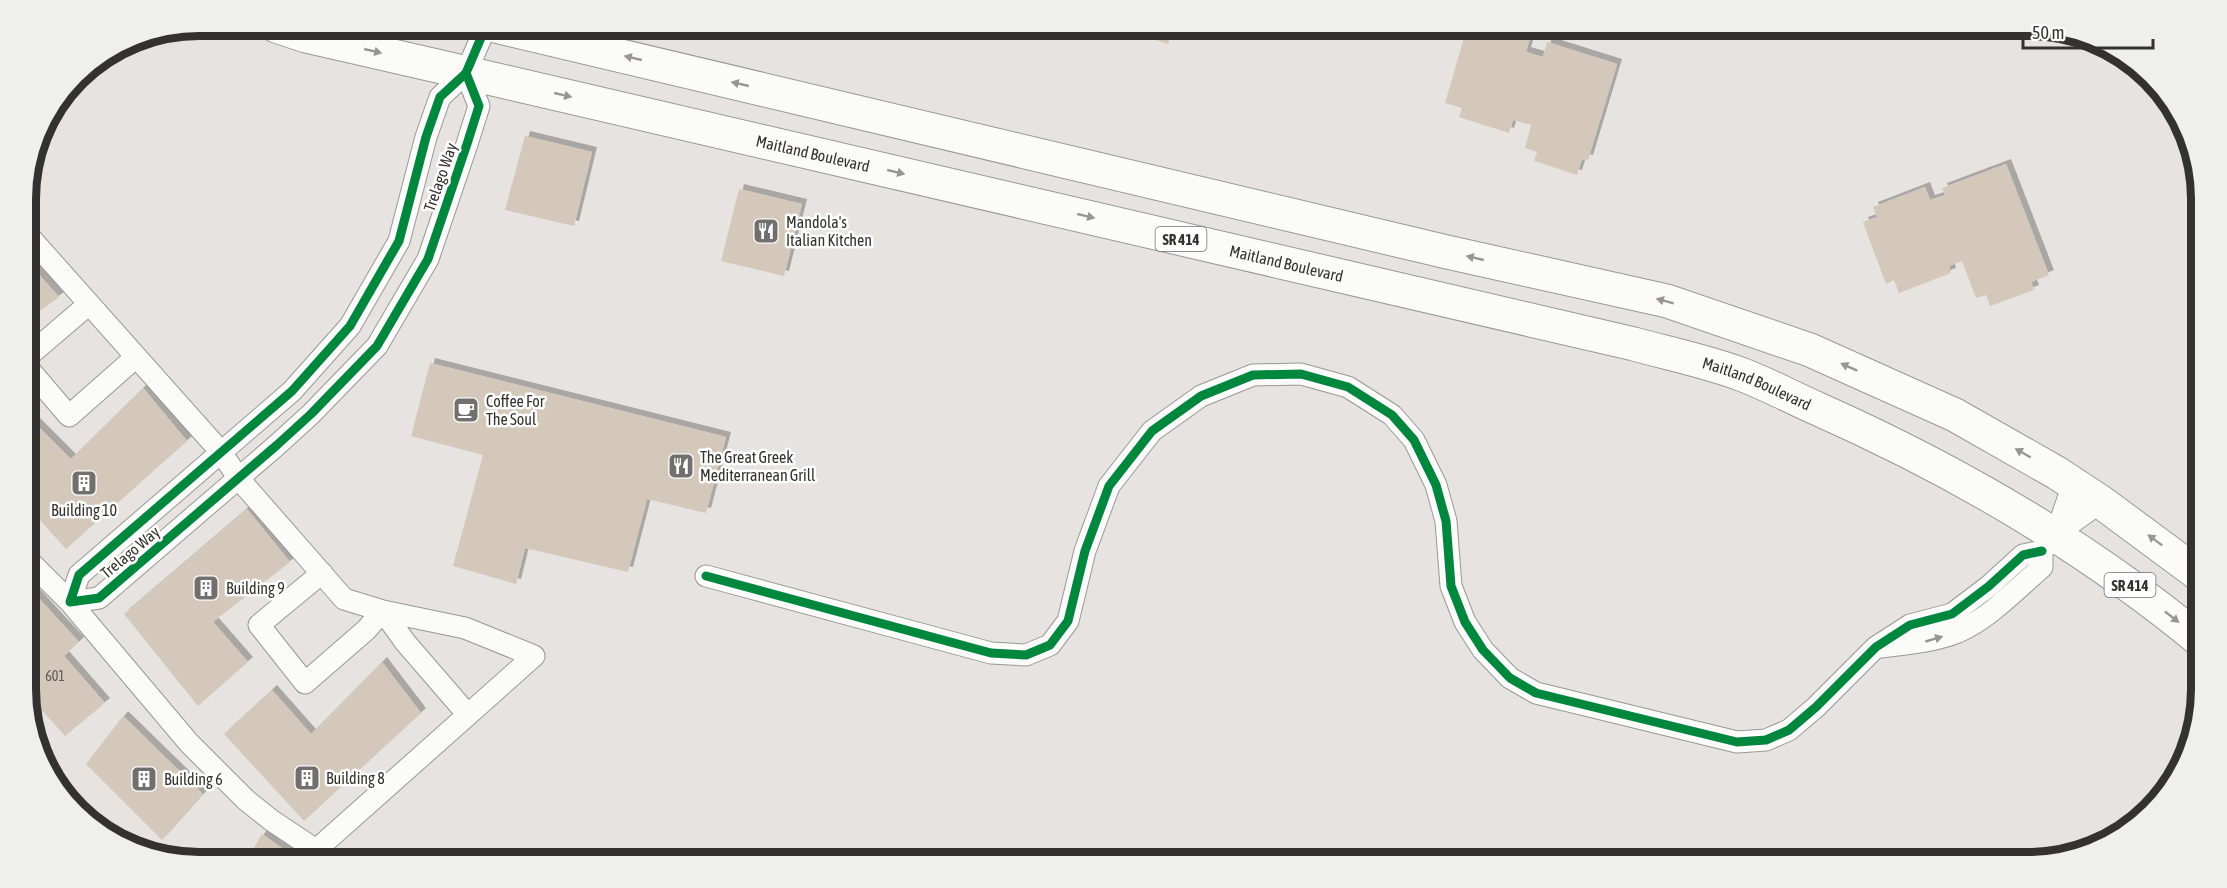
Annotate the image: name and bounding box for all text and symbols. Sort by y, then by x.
scale bar [2023,12,2154,50]
text: 50 m [2032,22,2064,43]
one-way arrow [364,47,382,57]
one-way arrow [623,53,642,63]
one-way arrow [731,78,749,88]
one-way arrow [554,91,573,100]
street label: Maitland Boulevard [754,131,872,175]
street label: Trelago Way [420,140,461,214]
one-way arrow [887,168,905,178]
one-way arrow [1077,212,1095,222]
place label: Mandola's Italian Kitchen [786,213,872,249]
restaurant icon: Mandola's Italian Kitchen [751,216,781,246]
road number: SR 414 [1156,227,1206,251]
street label: Maitland Boulevard [1228,241,1345,285]
one-way arrow [1465,253,1484,262]
one-way arrow [1656,296,1674,306]
street label: Maitland Boulevard [1700,353,1814,414]
one-way arrow [1840,363,1857,372]
place label: Coffee For The Soul [486,392,545,428]
cafe icon: Coffee For The Soul [451,395,481,425]
place label: The Great Greek Mediterranean Grill [700,448,816,484]
one-way arrow [2015,449,2032,459]
restaurant icon: The Great Greek Mediterranean Grill [666,451,696,481]
building icon: Building 10 [69,468,99,498]
place label: Building 10 [51,501,117,520]
street label: Trelago Way [97,522,164,583]
one-way arrow [2147,535,2162,547]
building icon: Building 9 [191,573,221,603]
road number: SR 414 [2104,573,2156,597]
place label: Building 9 [226,579,285,598]
one-way arrow [2164,610,2180,623]
one-way arrow [1925,634,1943,643]
house number: 601 [45,668,65,684]
building icon: Building 8 [292,763,322,793]
building icon: Building 6 [129,764,159,794]
place label: Building 8 [326,769,385,788]
place label: Building 6 [164,770,223,789]

